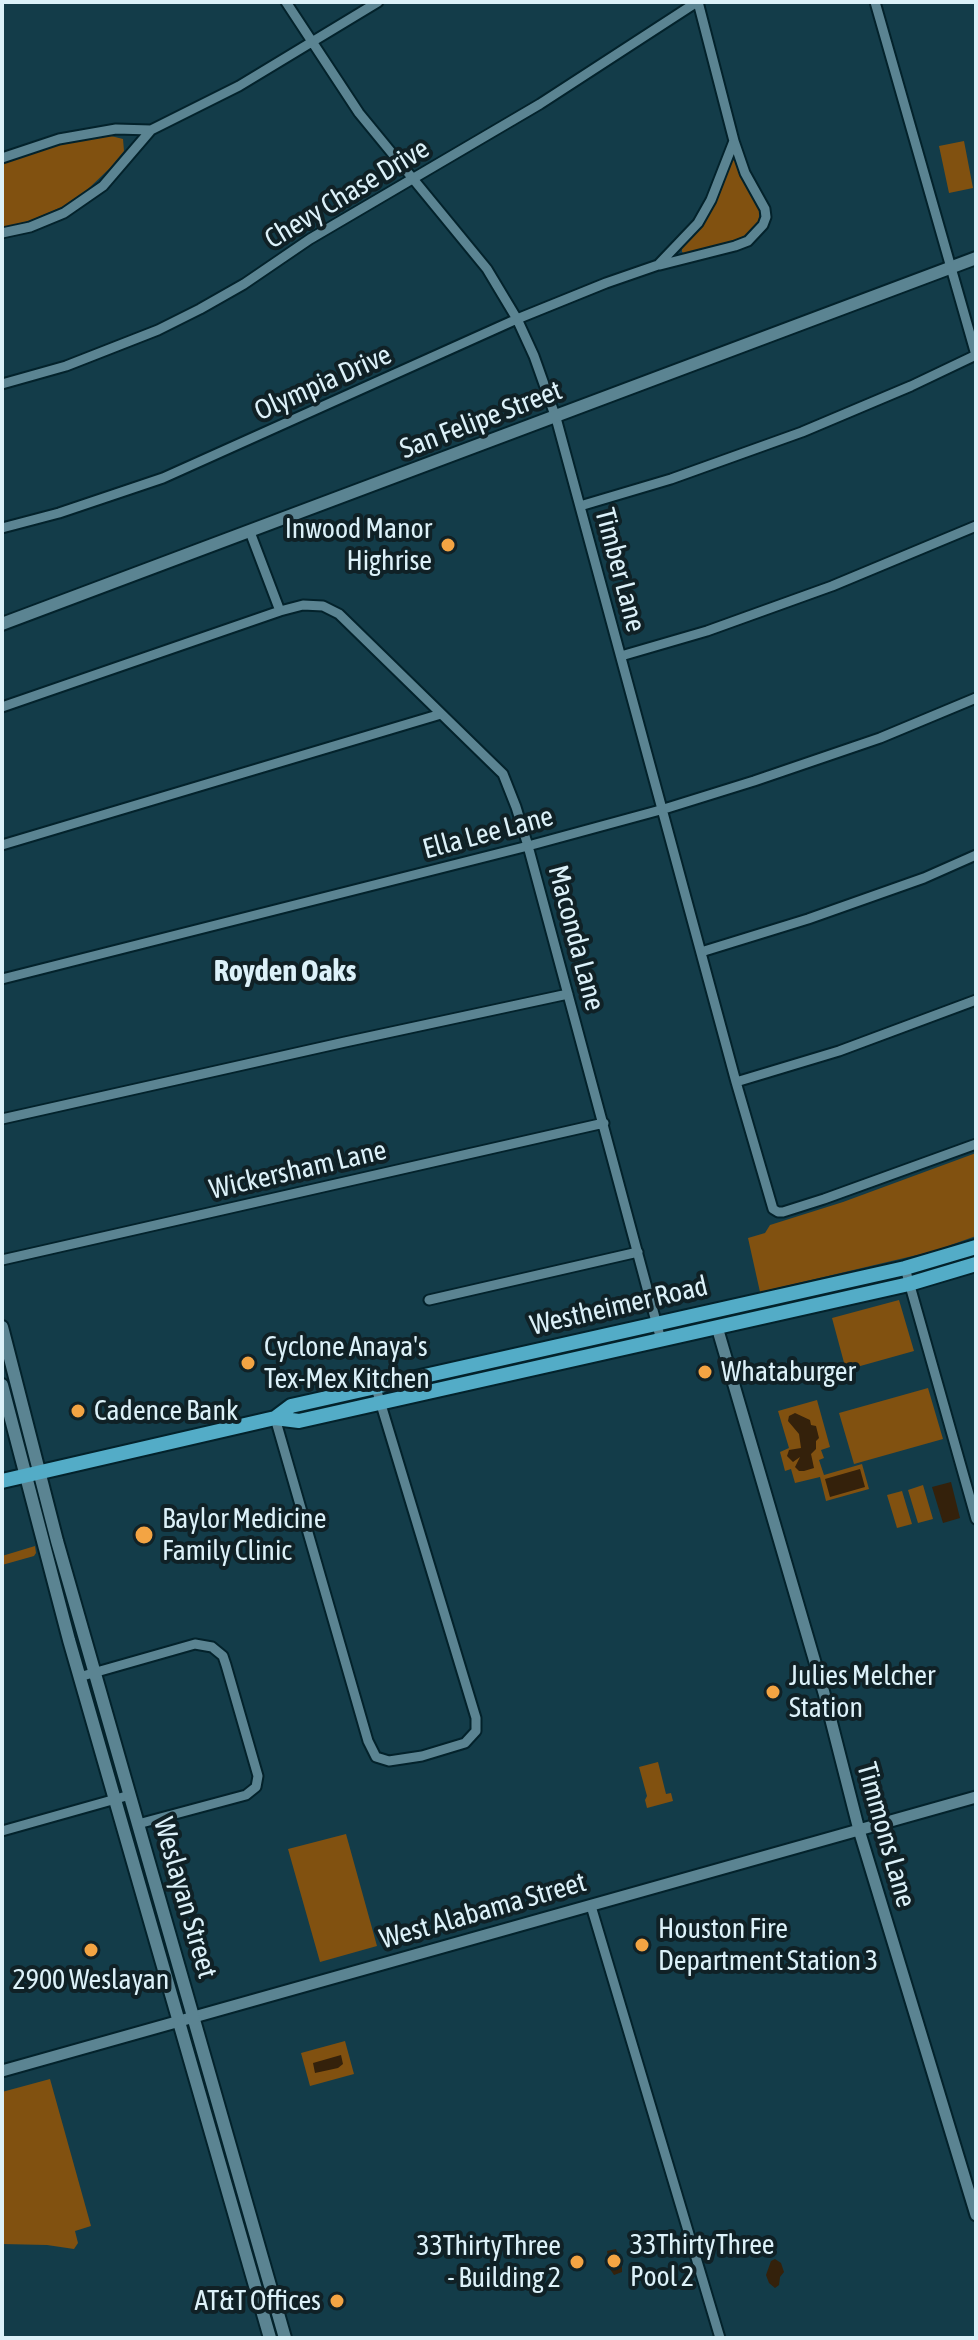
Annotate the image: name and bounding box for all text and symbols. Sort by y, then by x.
street label: Chevy Chase Drive [259,132,435,256]
street label: Olympia Drive [249,338,397,428]
street label: San Felipe Street [395,374,567,466]
street label: Timber Lane [587,505,653,635]
place label: Inwood Manor Highrise [285,512,432,578]
marker: Inwood Manor Highrise [439,536,457,554]
street label: Ella Lee Lane [419,799,557,867]
street label: Maconda Lane [540,862,612,1014]
district label: Royden Oaks [214,954,356,990]
street label: Wickersham Lane [206,1133,390,1207]
street label: Westheimer Road [527,1269,711,1343]
place label: Cyclone Anaya's Tex-Mex Kitchen [264,1330,430,1396]
marker: Cyclone Anaya's Tex-Mex Kitchen [239,1354,257,1372]
place label: Whataburger [721,1355,856,1389]
marker: Whataburger [696,1363,714,1381]
place label: Cadence Bank [94,1394,238,1428]
marker: Cadence Bank [69,1402,87,1420]
place label: Baylor Medicine Family Clinic [162,1502,326,1568]
marker: Baylor Medicine Family Clinic [133,1524,155,1546]
place label: Julies Melcher Station [789,1659,935,1725]
marker: Julies Melcher Station [764,1683,782,1701]
street label: Timmons Lane [849,1759,923,1911]
street label: Weslayan Street [146,1814,224,1982]
street label: West Alabama Street [376,1866,590,1956]
place label: Houston Fire Department Station 3 [658,1912,878,1978]
marker: Houston Fire Department Station 3 [633,1936,651,1954]
marker: 2900 Weslayan [82,1941,100,1959]
place label: 2900 Weslayan [13,1963,169,1997]
place label: 33ThirtyThree Pool 2 [630,2228,775,2294]
place label: 33ThirtyThree - Building 2 [416,2229,561,2295]
marker: 33ThirtyThree Pool 2 [605,2252,623,2270]
marker: 33ThirtyThree - Building 2 [568,2253,586,2271]
place label: AT&T Offices [194,2284,321,2318]
marker: AT&T Offices [328,2292,346,2310]

